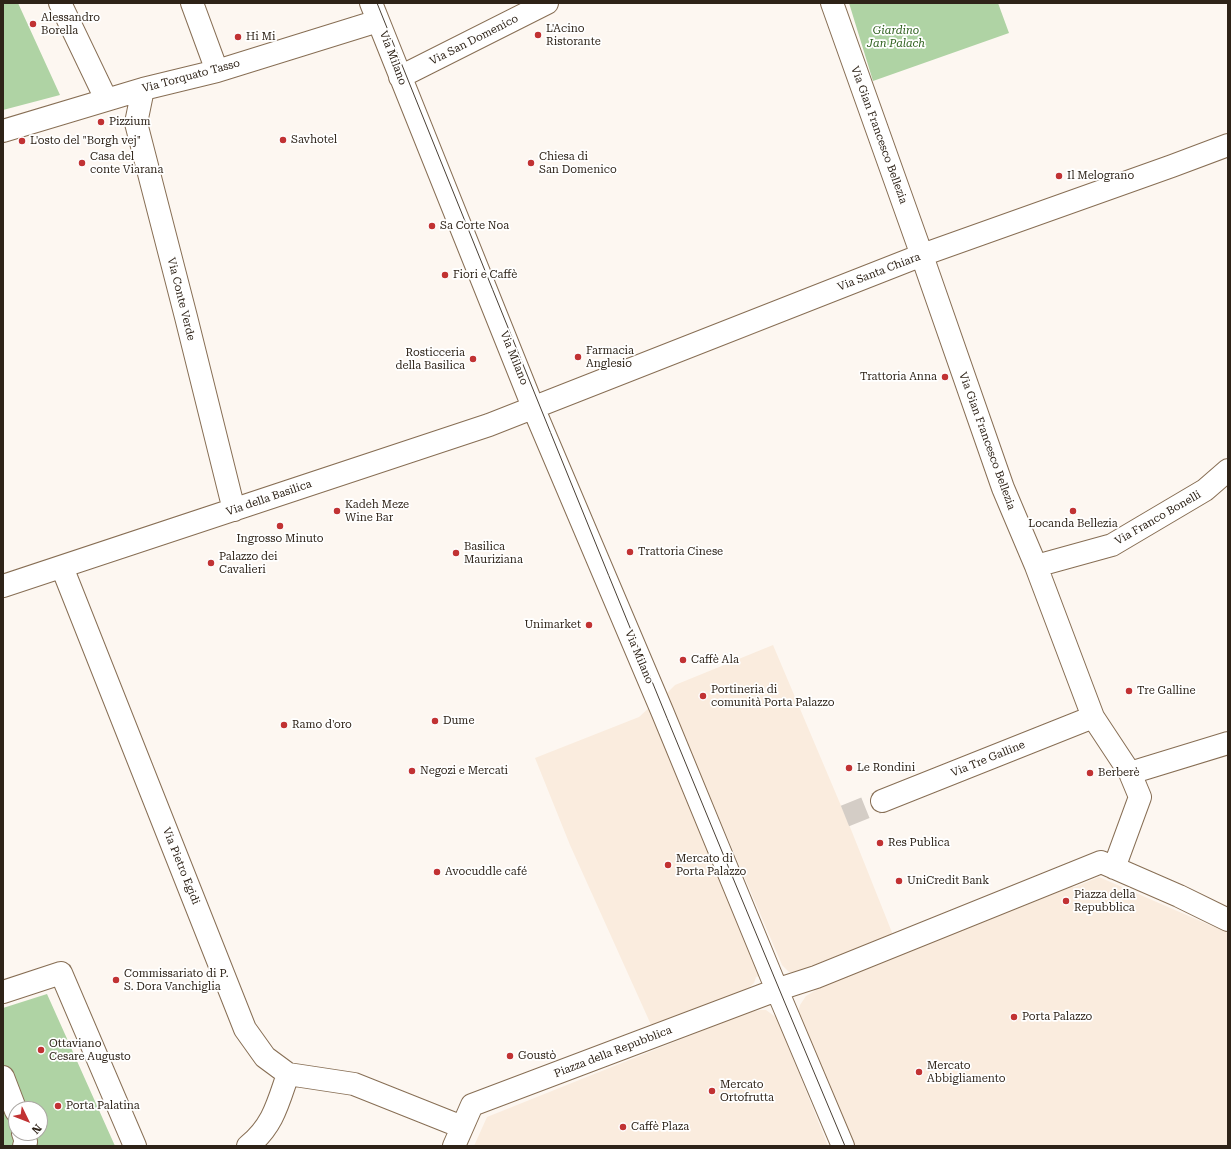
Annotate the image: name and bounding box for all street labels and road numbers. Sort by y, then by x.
street label: Via San Domenico [428,12,520,68]
street label: Via Milano [377,29,409,87]
street label: Via Torquato Tasso [141,57,241,95]
street label: Via Gian Francesco Bellezia [848,64,910,206]
street label: Via Santa Chiara [836,250,922,294]
street label: Via Conte Verde [164,256,198,342]
street label: Via Milano [497,329,531,387]
street label: Via Gian Francesco Bellezia [956,370,1018,512]
street label: Via della Basilica [225,477,313,519]
street label: Via Franco Bonelli [1113,488,1203,548]
street label: Via Milano [622,628,656,686]
street label: Via Tre Galline [949,738,1027,780]
street label: Via Pietro Egidi [160,826,202,906]
street label: Piazza della Repubblica [552,1023,674,1081]

